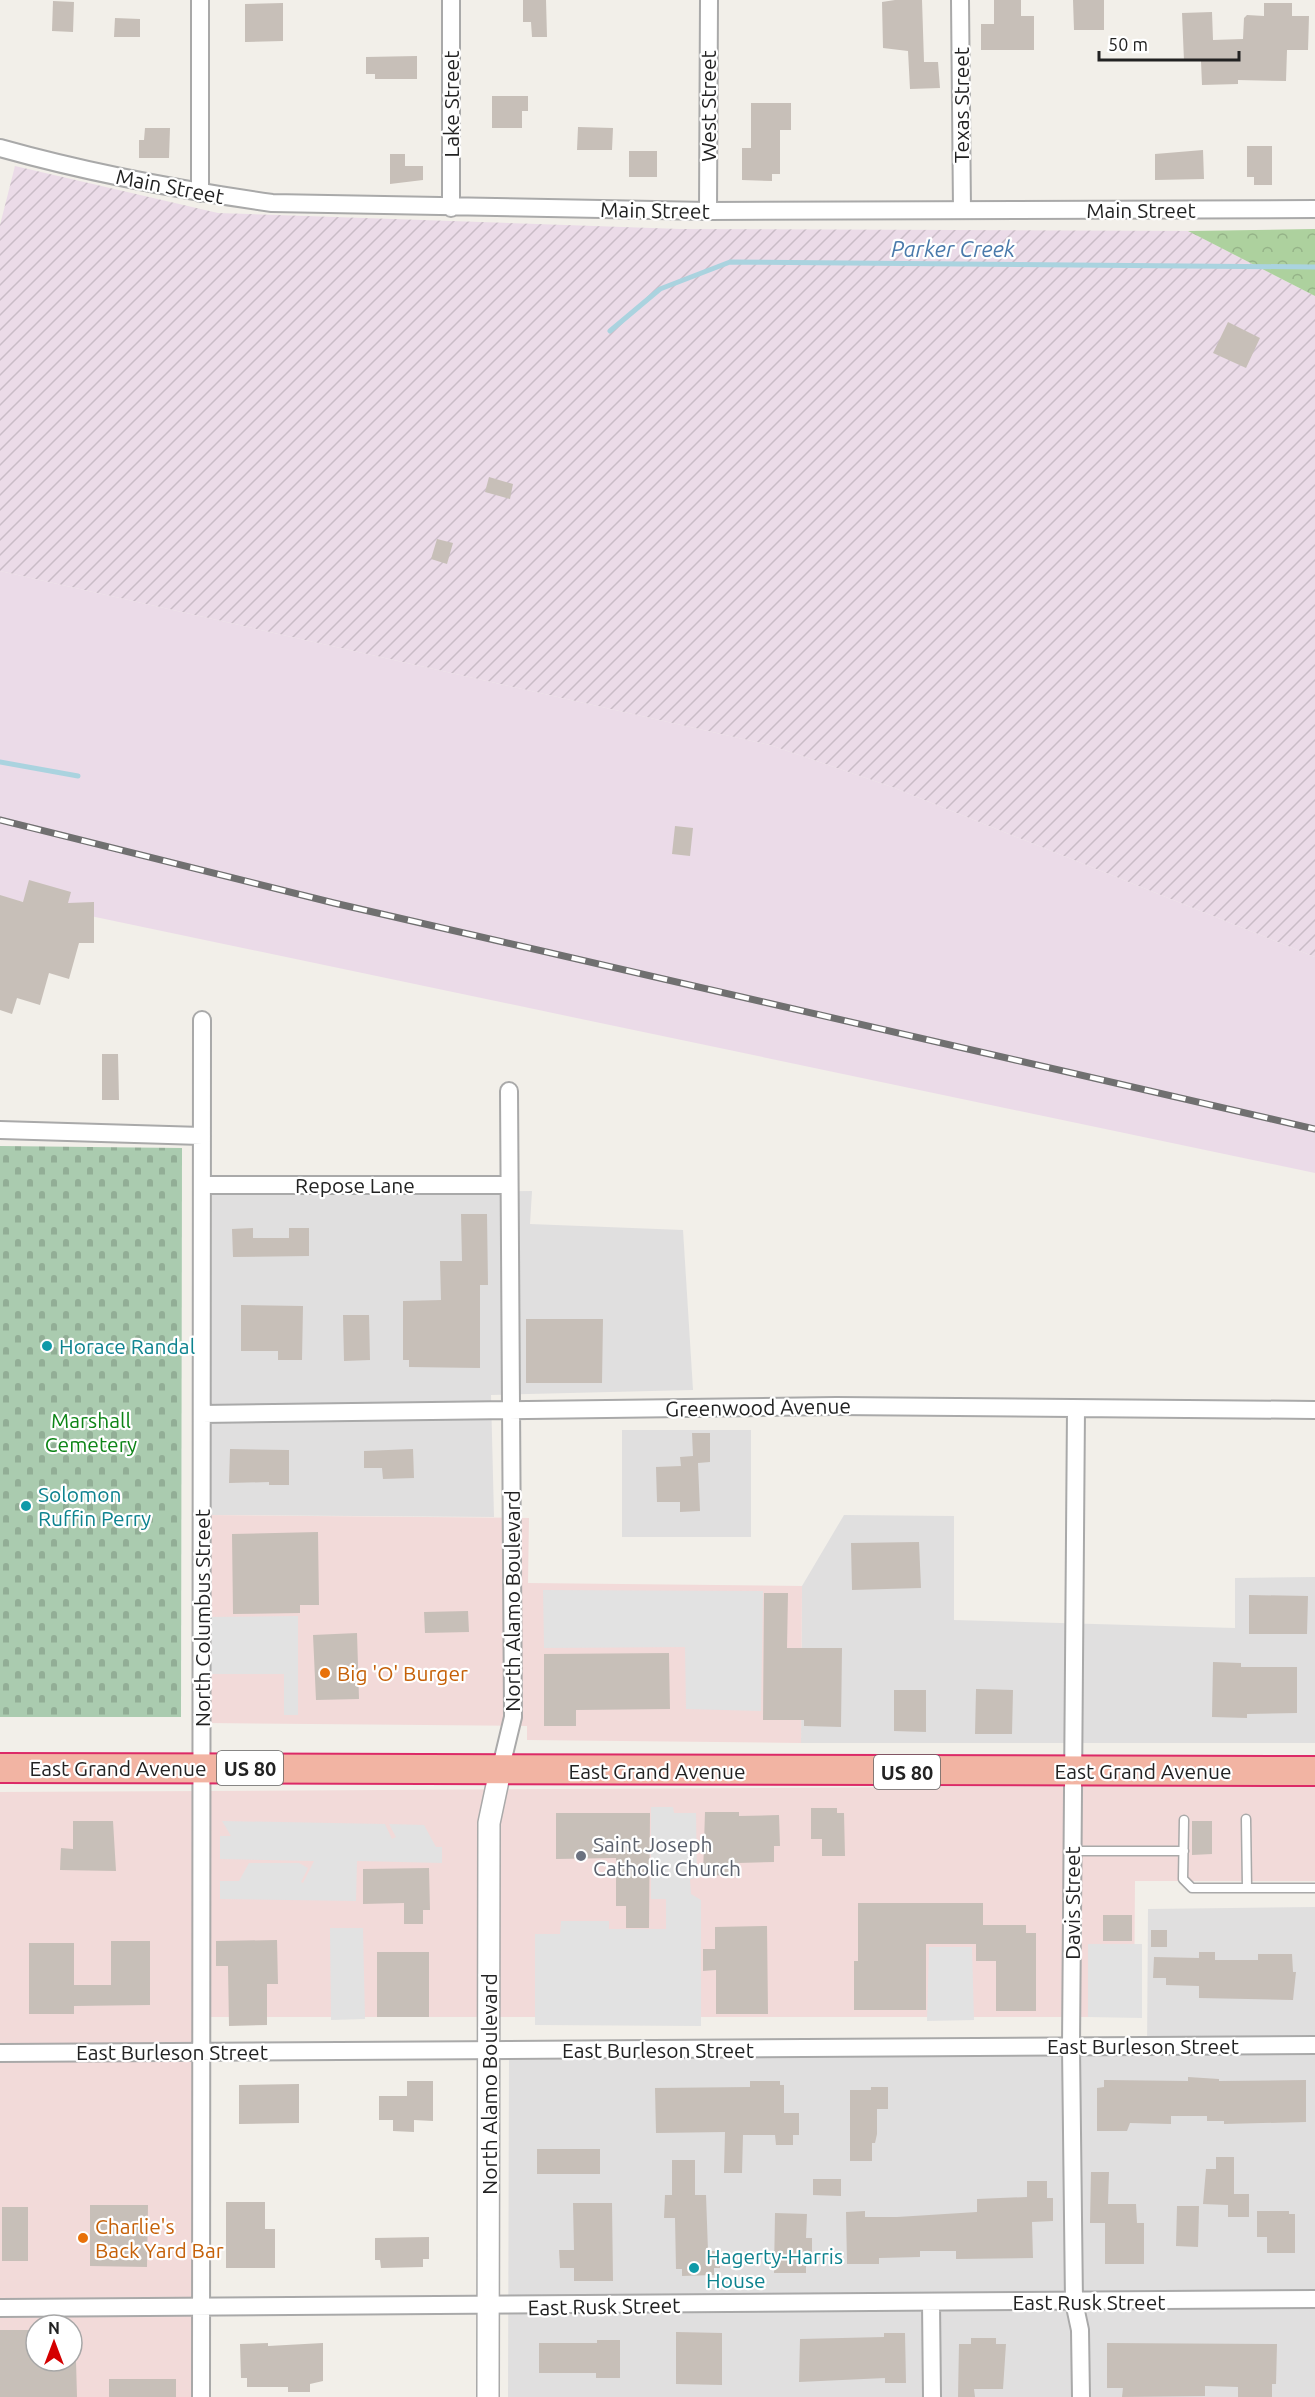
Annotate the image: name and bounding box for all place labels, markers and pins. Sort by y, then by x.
place label: Horace Randal [59,1334,195,1358]
marker: Horace Randal [40,1339,54,1353]
place label: Solomon Ruffin Perry [38,1482,151,1530]
marker: Solomon Ruffin Perry [19,1499,33,1513]
place label: Big 'O' Burger [337,1661,468,1685]
marker: Big 'O' Burger [318,1666,332,1680]
place label: Saint Joseph Catholic Church [593,1832,741,1880]
marker: Saint Joseph Catholic Church [574,1849,588,1863]
place label: Charlie's Back Yard Bar [95,2214,224,2262]
marker: Charlie's Back Yard Bar [76,2231,90,2245]
place label: Hagerty-Harris House [706,2244,843,2292]
marker: Hagerty-Harris House [687,2261,701,2275]

